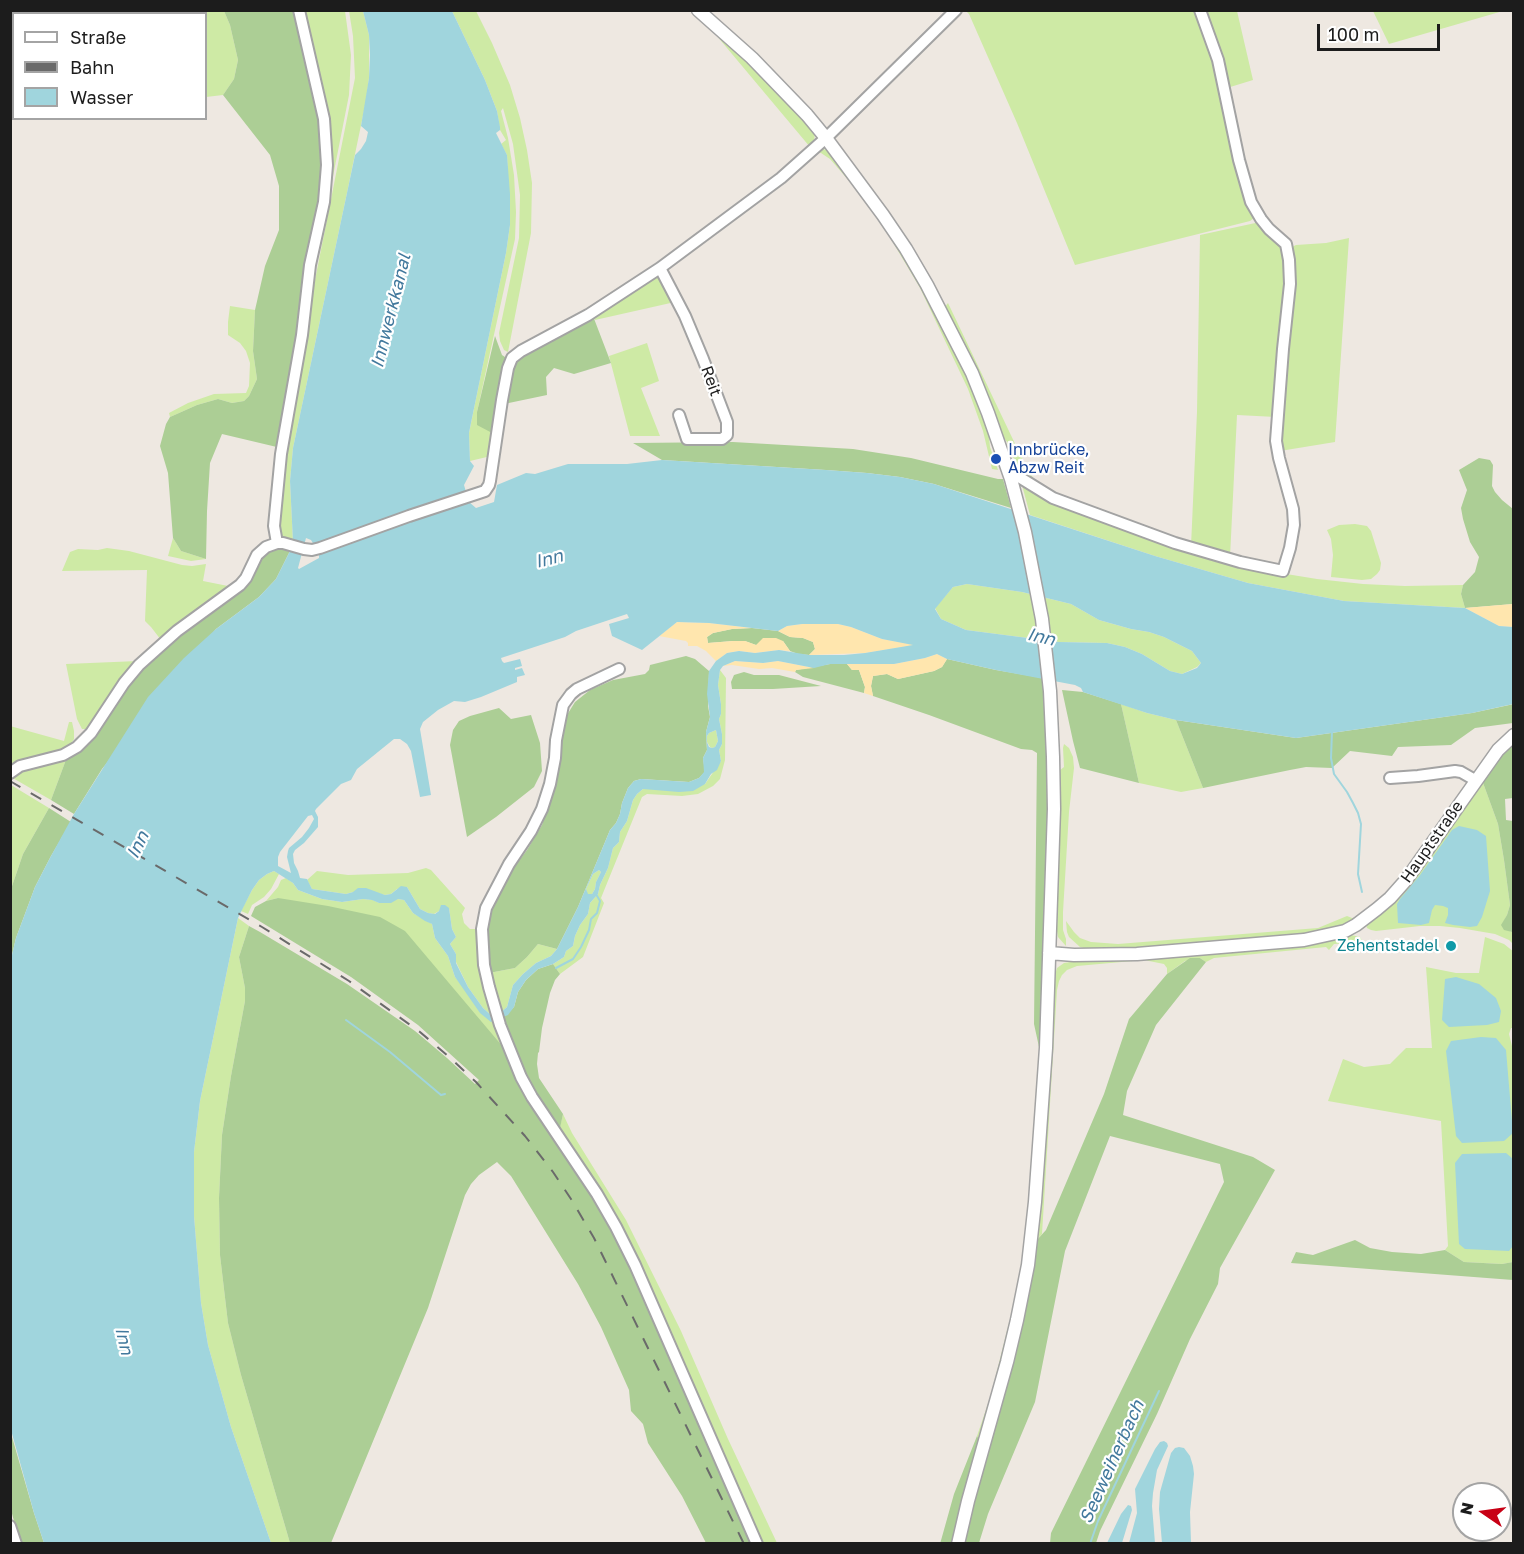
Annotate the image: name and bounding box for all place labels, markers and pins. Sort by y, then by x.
place label: Innbrücke, Abzw Reit [1008,440,1090,478]
marker: Innbrücke, Abzw Reit [989,452,1003,466]
place label: Zehentstadel [1337,936,1439,956]
marker: Zehentstadel [1444,939,1458,953]

